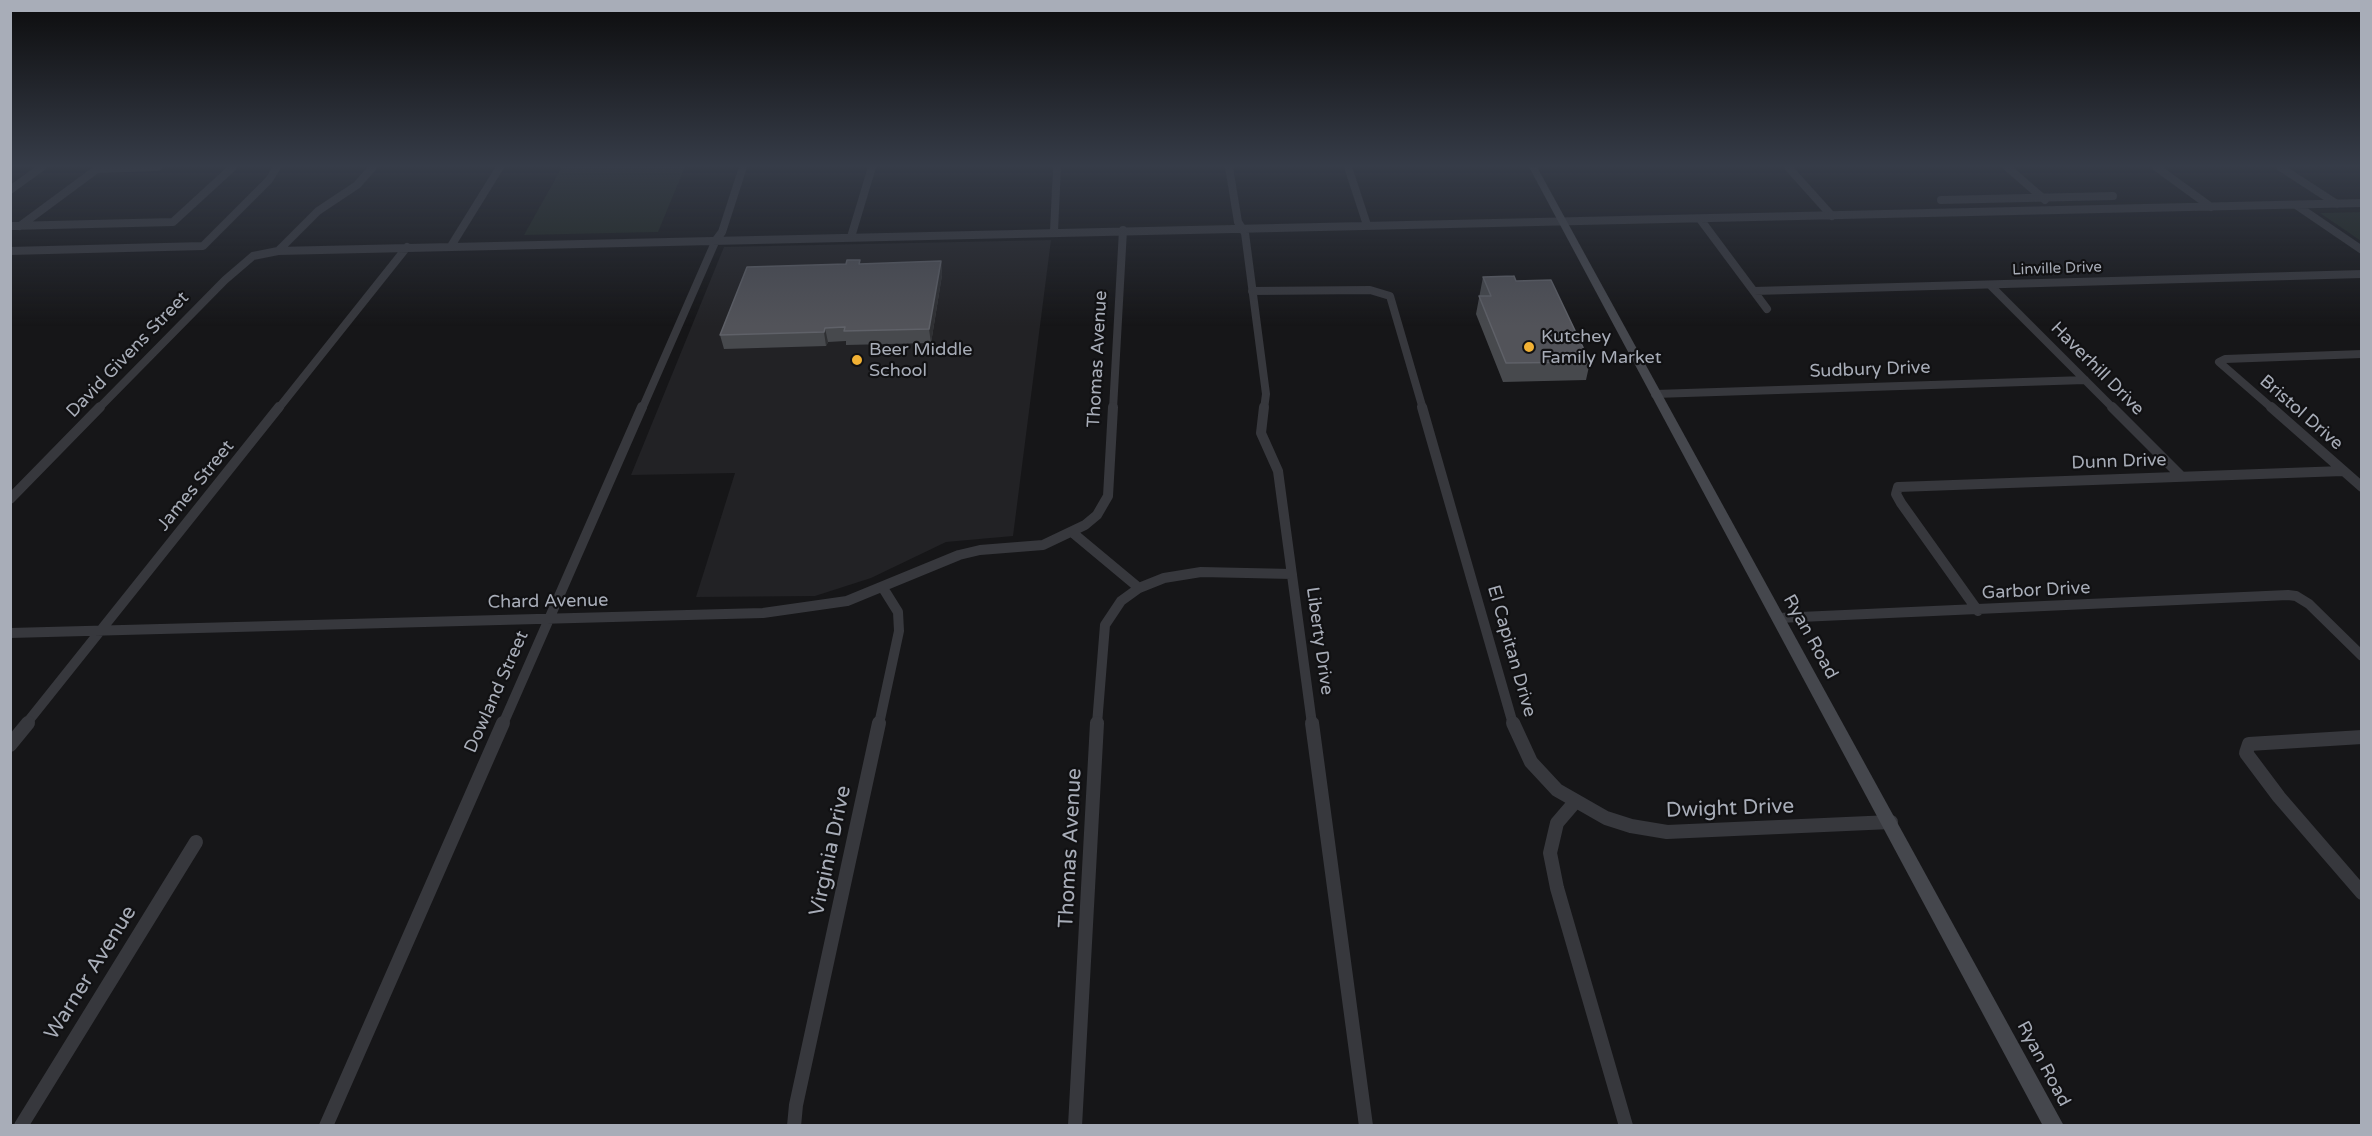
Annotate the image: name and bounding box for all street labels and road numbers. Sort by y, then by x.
street label: Linville Drive [2012,258,2102,280]
street label: David Givens Street [62,288,194,422]
street label: Thomas Avenue [1084,290,1112,428]
street label: Haverhill Drive [2046,318,2148,420]
street label: Sudbury Drive [1809,357,1931,383]
street label: Bristol Drive [2255,371,2347,455]
street label: James Street [153,436,239,536]
street label: Dunn Drive [2071,450,2167,474]
street label: Garbor Drive [1981,577,2091,605]
street label: El Capitan Drive [1482,583,1540,719]
street label: Liberty Drive [1301,586,1337,696]
street label: Chard Avenue [487,590,609,614]
street label: Ryan Road [1778,591,1842,683]
street label: Dowland Street [460,628,534,756]
street label: Thomas Avenue [1054,767,1088,929]
street label: Virginia Drive [805,783,857,919]
street label: Dwight Drive [1665,794,1795,824]
street label: Warner Avenue [40,901,142,1045]
street label: Ryan Road [2012,1018,2074,1110]

